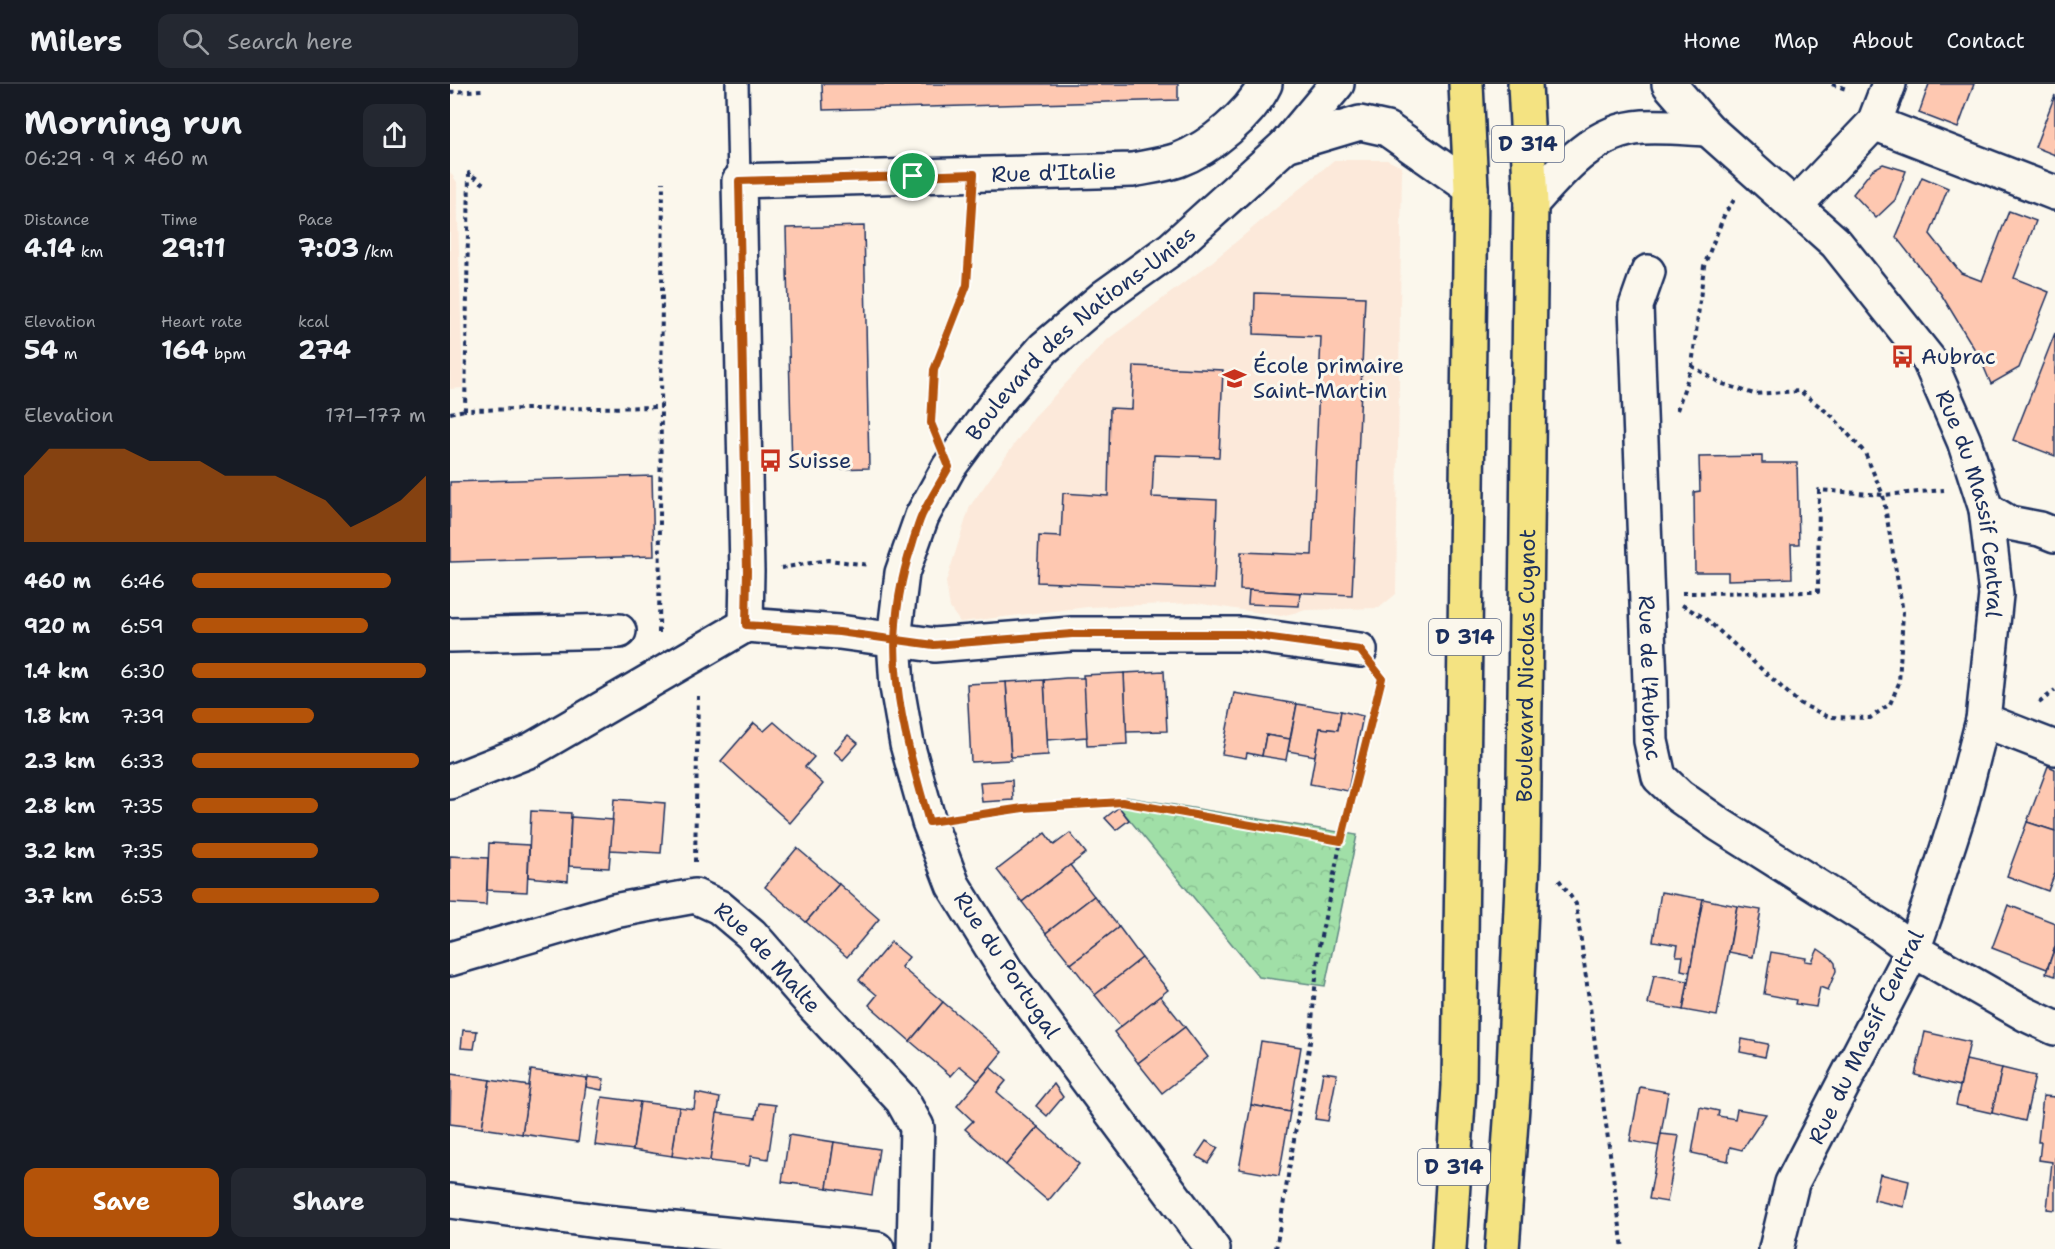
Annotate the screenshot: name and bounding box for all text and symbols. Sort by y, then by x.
search box [158,14,578,68]
text: Milers [30,22,122,60]
icon: search [179,25,212,58]
text: Search here [227,27,353,56]
text: Home [1683,27,1741,55]
text: Map [1774,27,1819,55]
text: About [1852,27,1913,55]
text: Contact [1946,27,2025,55]
text: Morning run [24,100,242,145]
button: share [363,104,426,167]
road number: D 314 [1492,126,1564,162]
text: 06:29 · 9 × 460 m [24,145,208,171]
pin [887,150,938,201]
street label: Rue d'Italie [991,156,1117,188]
icon: arrive [896,159,929,192]
text: Distance [24,209,90,230]
text: Time [161,209,198,230]
text: Pace [298,209,333,230]
street label: Boulevard des Nations-Unies [959,219,1202,446]
text: 4.14 [24,230,75,265]
text: 29:11 [161,230,226,265]
text: 7:03 [298,230,359,265]
text: km [75,241,103,262]
text: /km [359,241,393,262]
text: Elevation [24,311,96,332]
text: Heart rate [161,311,243,332]
text: kcal [298,311,329,332]
text: 54 [24,332,58,367]
text: 164 [161,332,209,367]
text: 274 [298,332,351,367]
place label: Aubrac [1921,342,1996,371]
text: m [58,343,78,364]
text: bpm [209,343,246,364]
bus stop icon: Aubrac [1890,343,1916,369]
place label: École primaire Saint-Martin [1253,351,1404,405]
school or university icon: École primaire Saint-Martin [1222,365,1248,391]
street label: Rue du Massif Central [1929,385,2011,620]
text: Elevation [24,402,114,428]
text: 171–177 m [325,402,426,428]
place label: Suisse [788,446,851,475]
bus stop icon: Suisse [757,447,783,473]
street label: Boulevard Nicolas Cugnot [1509,529,1542,803]
text: 460 m [24,568,91,594]
text: 6:46 [120,568,165,594]
street label: Rue de l'Aubrac [1632,595,1669,763]
text: 920 m [24,613,90,639]
text: 6:59 [120,613,164,639]
road number: D 314 [1429,619,1501,655]
text: 1.4 km [24,658,89,684]
text: 6:30 [120,658,165,684]
text: 1.8 km [24,703,90,729]
text: 7:39 [120,703,165,729]
text: 2.3 km [24,748,95,774]
text: 6:33 [120,748,165,774]
text: 2.8 km [24,793,95,819]
text: 7:35 [120,793,163,819]
text: 3.2 km [24,838,95,864]
text: 7:35 [120,838,163,864]
text: 3.7 km [24,883,93,909]
text: 6:53 [120,883,164,909]
street label: Rue du Portugal [947,886,1067,1044]
street label: Rue de Malte [709,895,828,1019]
street label: Rue du Massif Central [1801,925,1931,1149]
road number: D 314 [1418,1149,1490,1185]
button: Save [24,1168,219,1237]
button: Share [231,1168,426,1237]

